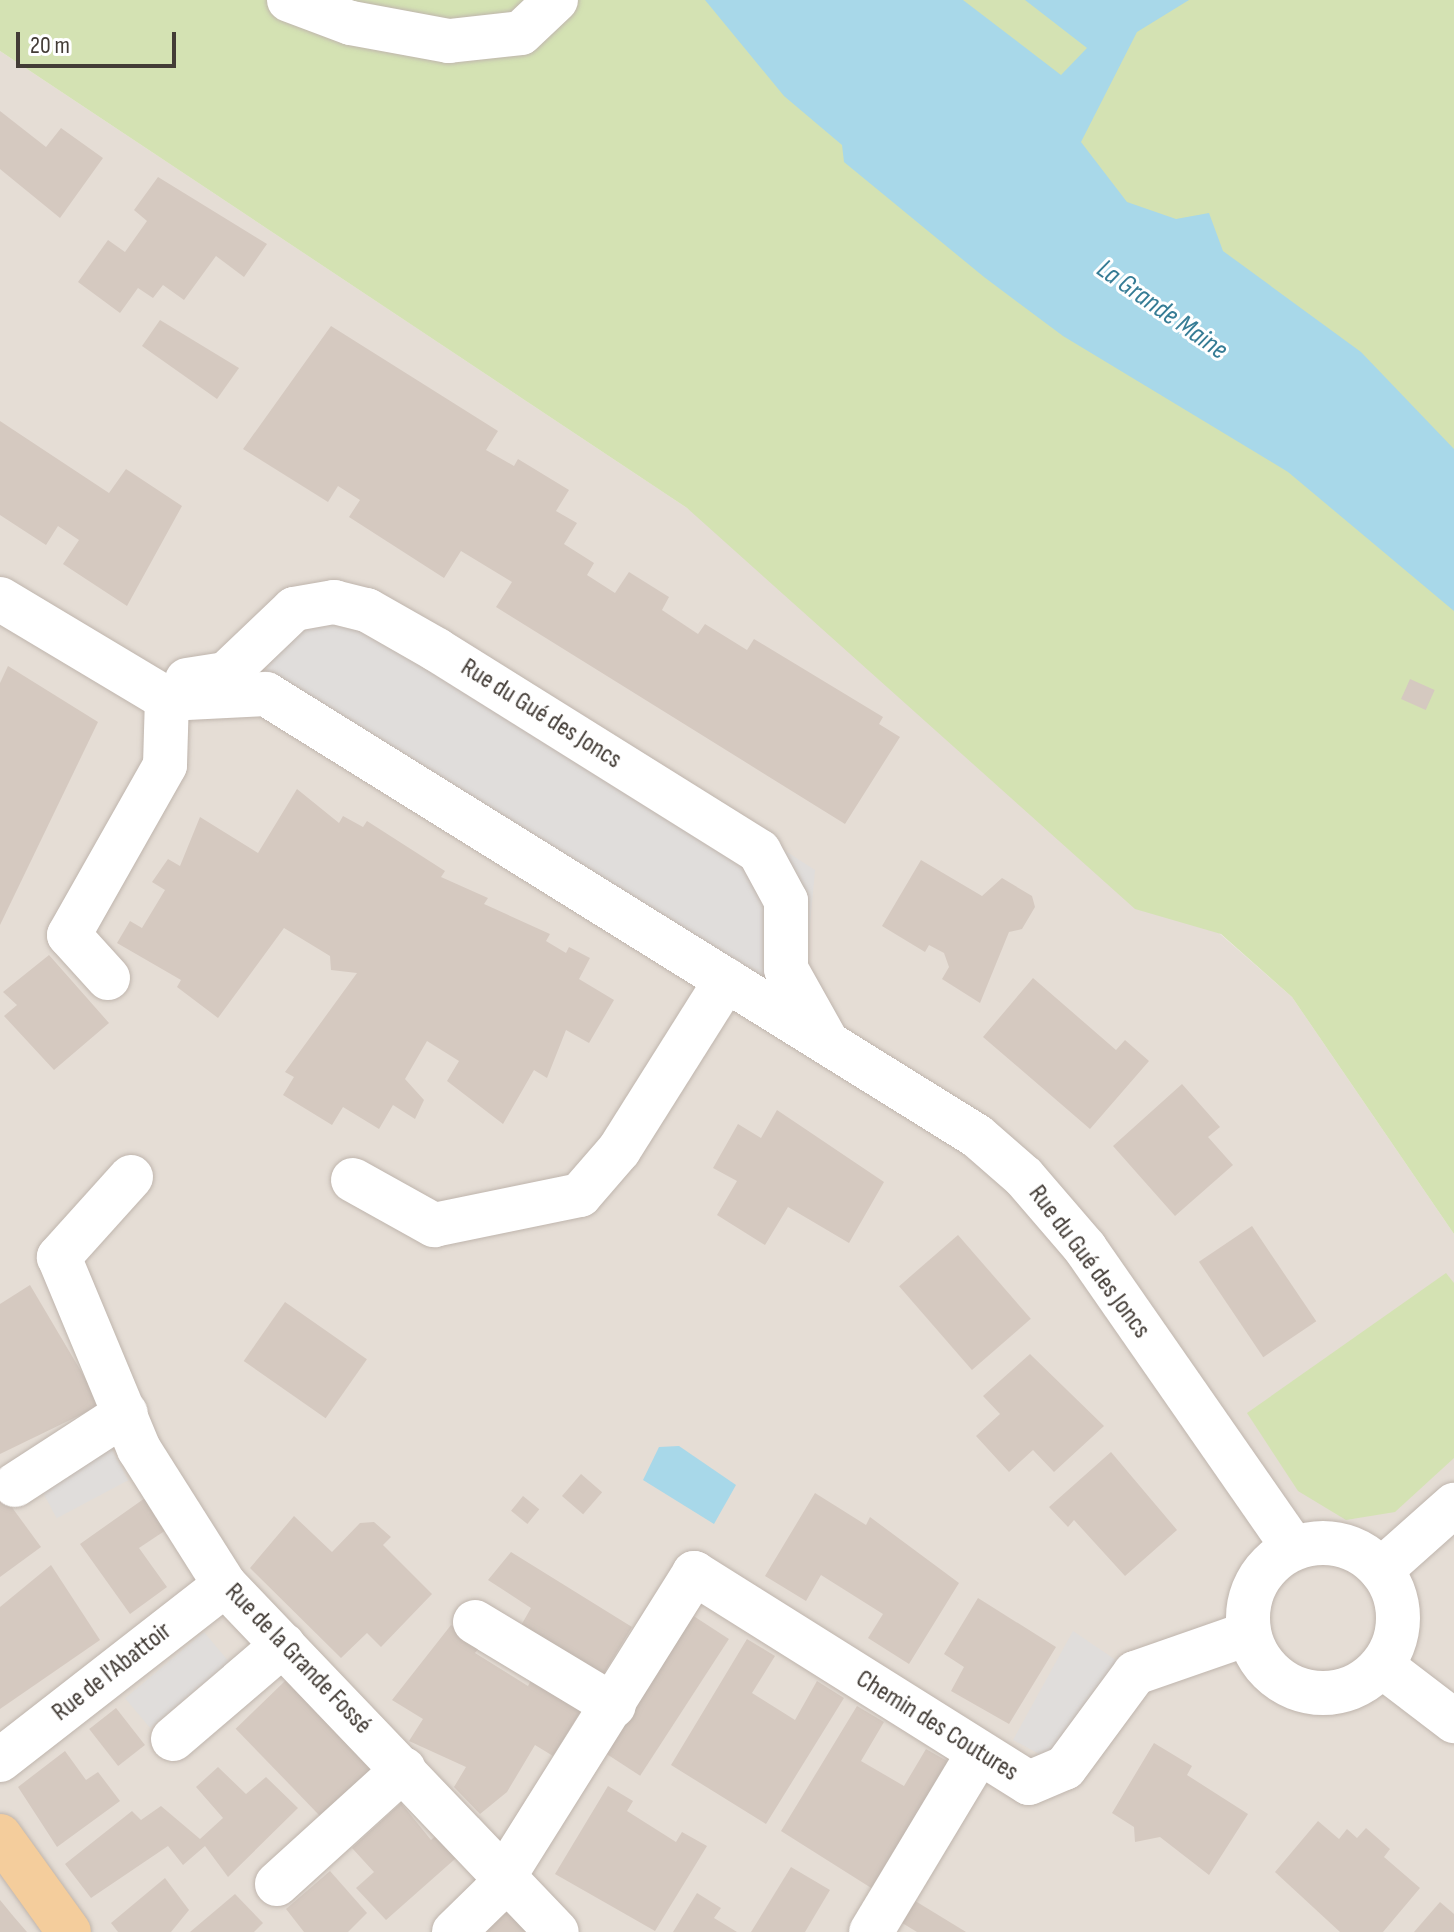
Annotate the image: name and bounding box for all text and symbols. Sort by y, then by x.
scale bar [20,16,180,66]
text: 20 m [30,31,70,60]
water label: La Grande Maine [1090,253,1234,367]
street label: Rue du Gué des Joncs [455,652,627,776]
street label: Rue du Gué des Joncs [1021,1179,1157,1345]
street label: Rue de la Grande Fossé [218,1577,378,1741]
street label: Rue de l'Abattoir [46,1616,178,1728]
street label: Chemin des Coutures [850,1664,1024,1788]

